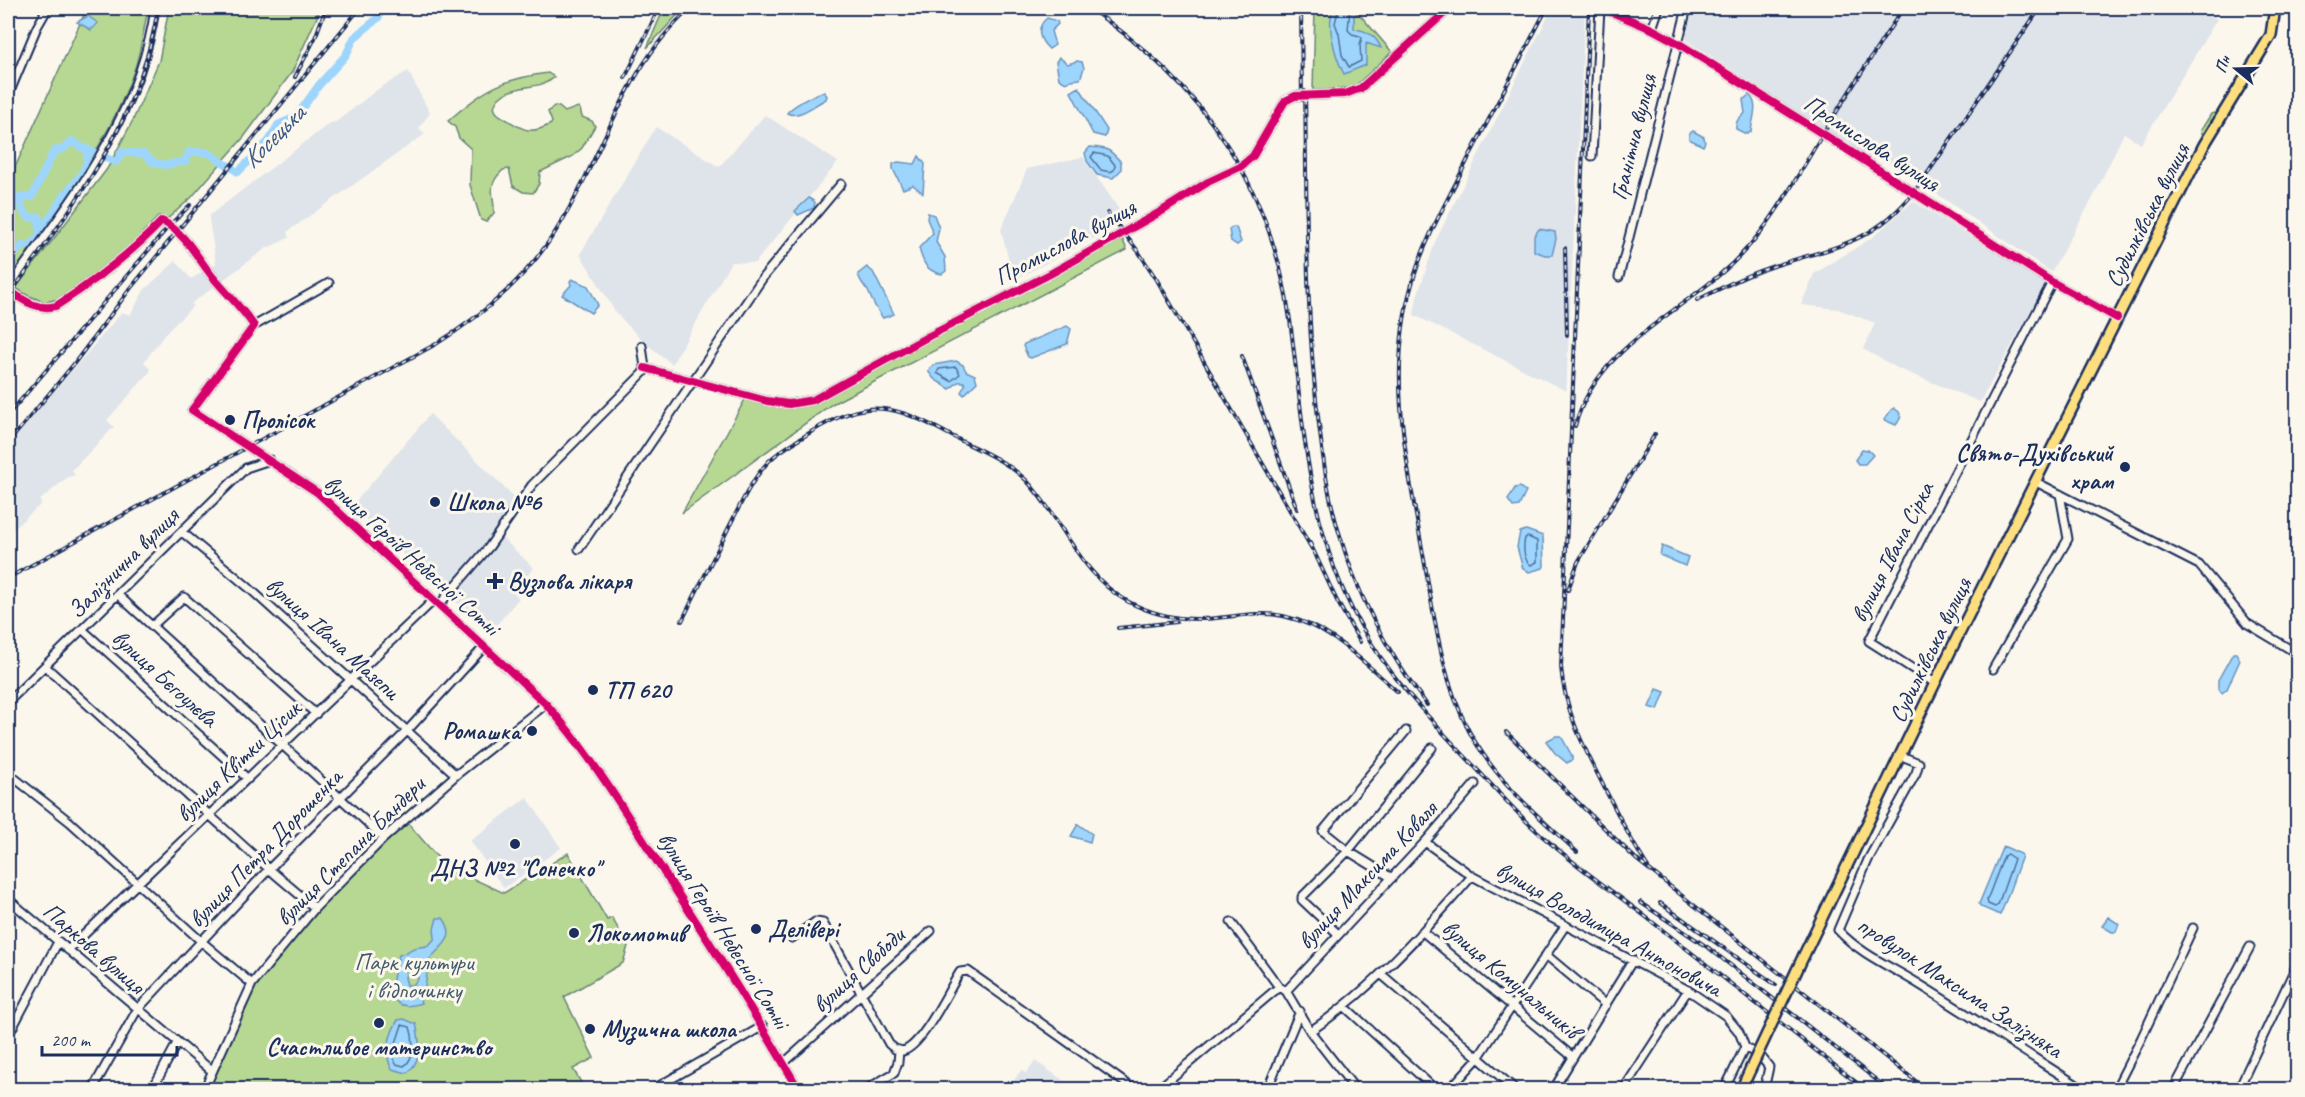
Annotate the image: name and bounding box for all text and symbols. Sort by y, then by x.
north arrow [2206,39,2266,99]
text: Пн [2211,52,2235,76]
street label: Гранітна вулиця [1603,70,1663,203]
street label: Промислова вулиця [1798,88,1947,199]
water label: Косецька [235,95,314,175]
street label: Судилківська вулиця [2098,137,2197,292]
street label: Промислова вулиця [989,192,1142,292]
place label: Пролісок [242,405,317,435]
marker: Пролісок [223,413,237,427]
place label: Свято-Духівський храм [1956,438,2115,496]
marker: Свято-Духівський храм [2118,460,2132,474]
street label: вулиця Героїв Небесної Сотні [318,468,508,644]
street label: вулиця Івана Сірка [1844,476,1941,627]
place label: Школа №6 [447,487,543,517]
marker: Школа №6 [428,495,442,509]
street label: Залізнична вулиця [61,500,186,625]
place label: Вузлова лікаря [508,566,633,597]
street label: вулиця Івана Мазепи [260,570,407,707]
street label: Судилківська вулиця [1882,571,1979,727]
marker: Вузлова лікаря [486,572,504,590]
street label: вулиця Бєгоулєва [106,623,225,734]
place label: ТП 620 [605,675,673,705]
marker: ТП 620 [586,683,600,697]
street label: вулиця Квітки Цісик [169,692,308,828]
place label: Ромашка [443,716,522,746]
marker: Ромашка [525,724,539,738]
street label: вулиця Петра Дорошенка [182,761,350,933]
street label: вулиця Степана Бандери [269,768,433,932]
street label: вулиця Максима Коваля [1291,793,1445,955]
street label: вулиця Героїв Небесної Сотні [651,826,798,1036]
marker: ДНЗ №2 "Сонечко" [508,837,522,851]
place label: ДНЗ №2 "Сонечко" [430,853,605,883]
street label: вулиця Володимира Антоновича [1491,854,1729,1005]
street label: Паркова вулиця [37,896,152,1002]
street label: провулок Максима Залізняка [1851,909,2069,1066]
street label: вулиця Комунальників [1436,913,1590,1049]
place label: Делівері [768,914,842,944]
place label: Локомотив [586,918,691,948]
street label: вулиця Свободи [806,919,912,1019]
marker: Делівері [749,922,763,936]
marker: Локомотив [567,926,581,940]
park label: Парк культури і відпочинку [354,947,476,1005]
place label: Музична школа [602,1014,738,1045]
marker: Счастливое материнство [372,1016,386,1030]
scale bar [42,1019,177,1057]
marker: Музична школа [583,1022,597,1036]
text: 200 m [51,1029,92,1051]
place label: Счастливое материнство [266,1032,494,1062]

